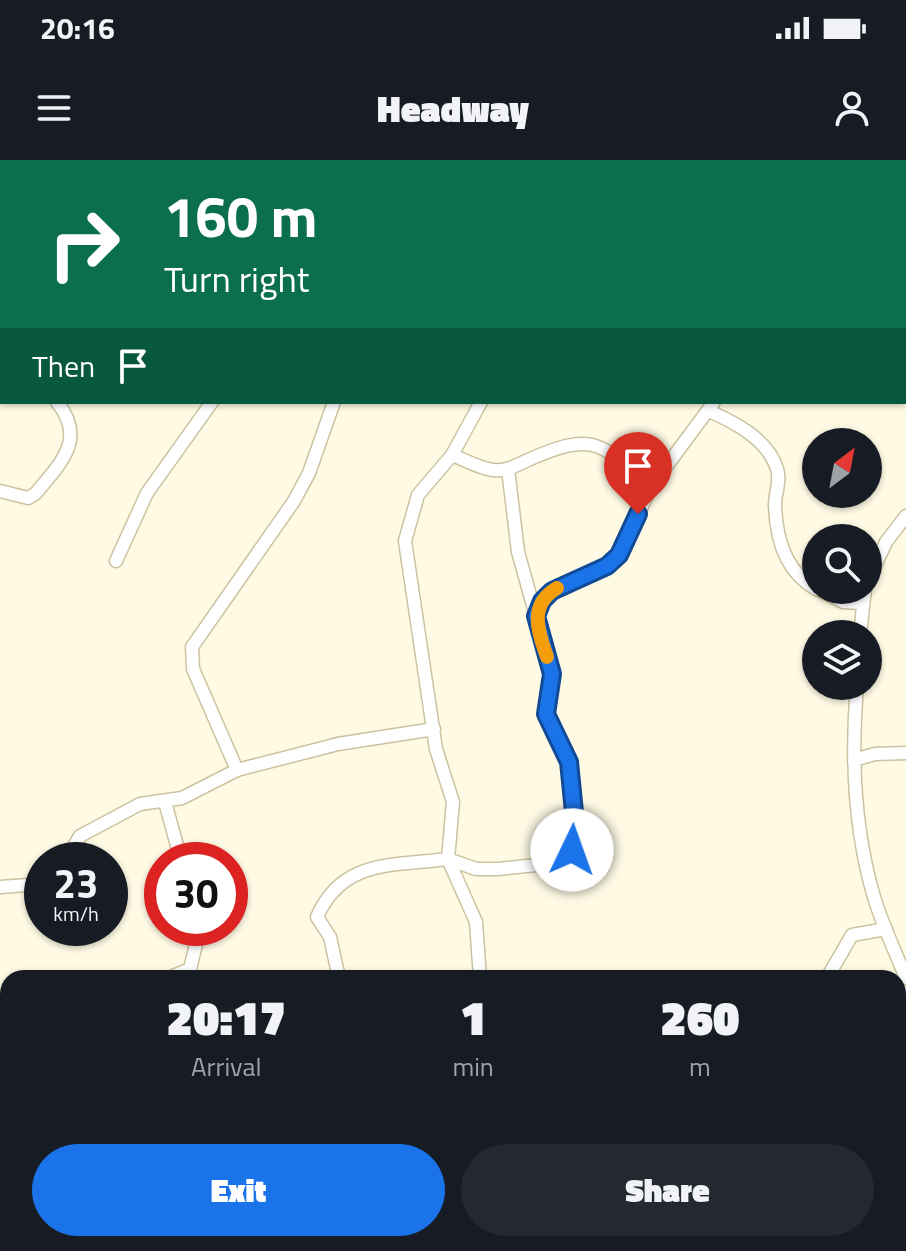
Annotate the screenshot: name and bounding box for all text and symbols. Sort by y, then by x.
text: 20:16 [40,5,115,51]
text: Headway [377,81,529,136]
icon: menu [32,86,76,130]
icon: person [830,86,874,130]
text: 160 m [164,174,317,259]
icon: right [32,192,136,296]
text: Turn right [164,251,309,306]
text: Then [32,343,95,389]
icon: arrive [111,344,155,388]
north arrow [802,428,882,508]
map controls [802,428,882,700]
pin [604,432,672,514]
icon: arrive [616,444,660,488]
button: search [802,524,882,604]
button: layers [802,620,882,700]
position arrow [530,808,614,892]
speed limit sign: 30 [144,842,248,946]
text: 23 [54,853,98,914]
text: km/h [53,898,99,929]
text: 20:17 [166,981,286,1054]
text: 1 [460,981,486,1054]
text: 260 [660,981,740,1054]
text: Arrival [191,1047,261,1086]
text: min [452,1047,494,1086]
text: m [689,1047,711,1086]
button: Exit [32,1144,445,1236]
button: Share [461,1144,874,1236]

